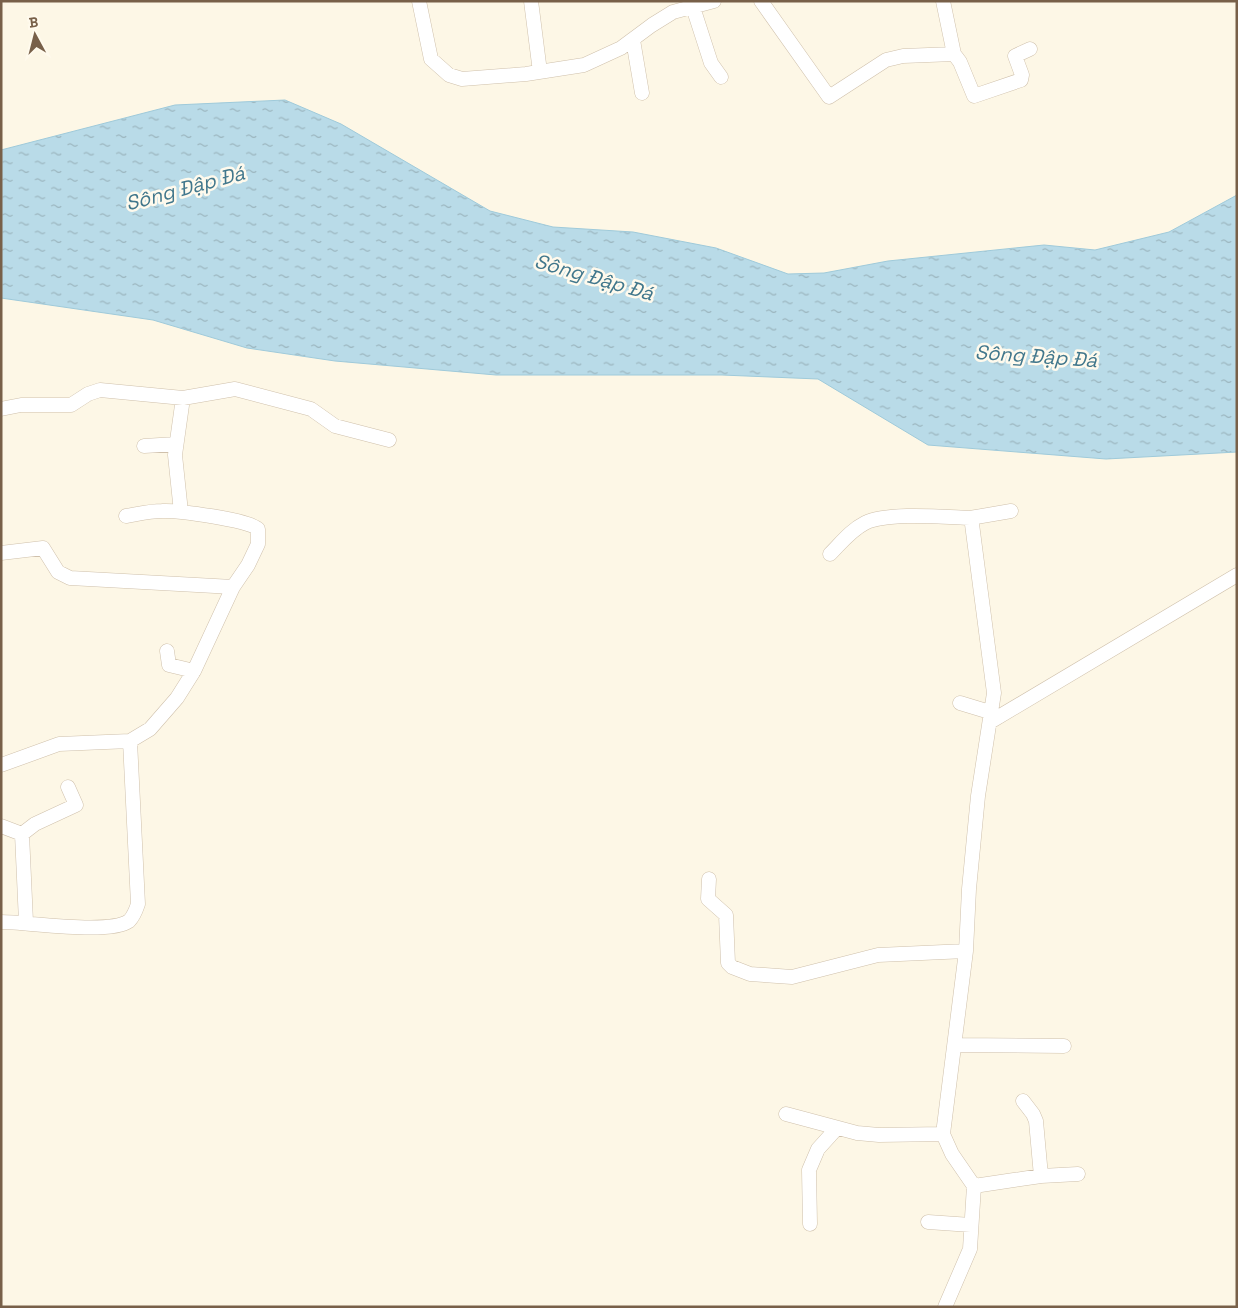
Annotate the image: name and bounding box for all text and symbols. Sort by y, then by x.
north arrow [10,10,60,60]
text: B [28,13,39,32]
water label: Sông Đập Đá [123,159,248,216]
water label: Sông Đập Đá [532,248,657,307]
water label: Sông Đập Đá [974,339,1098,373]

